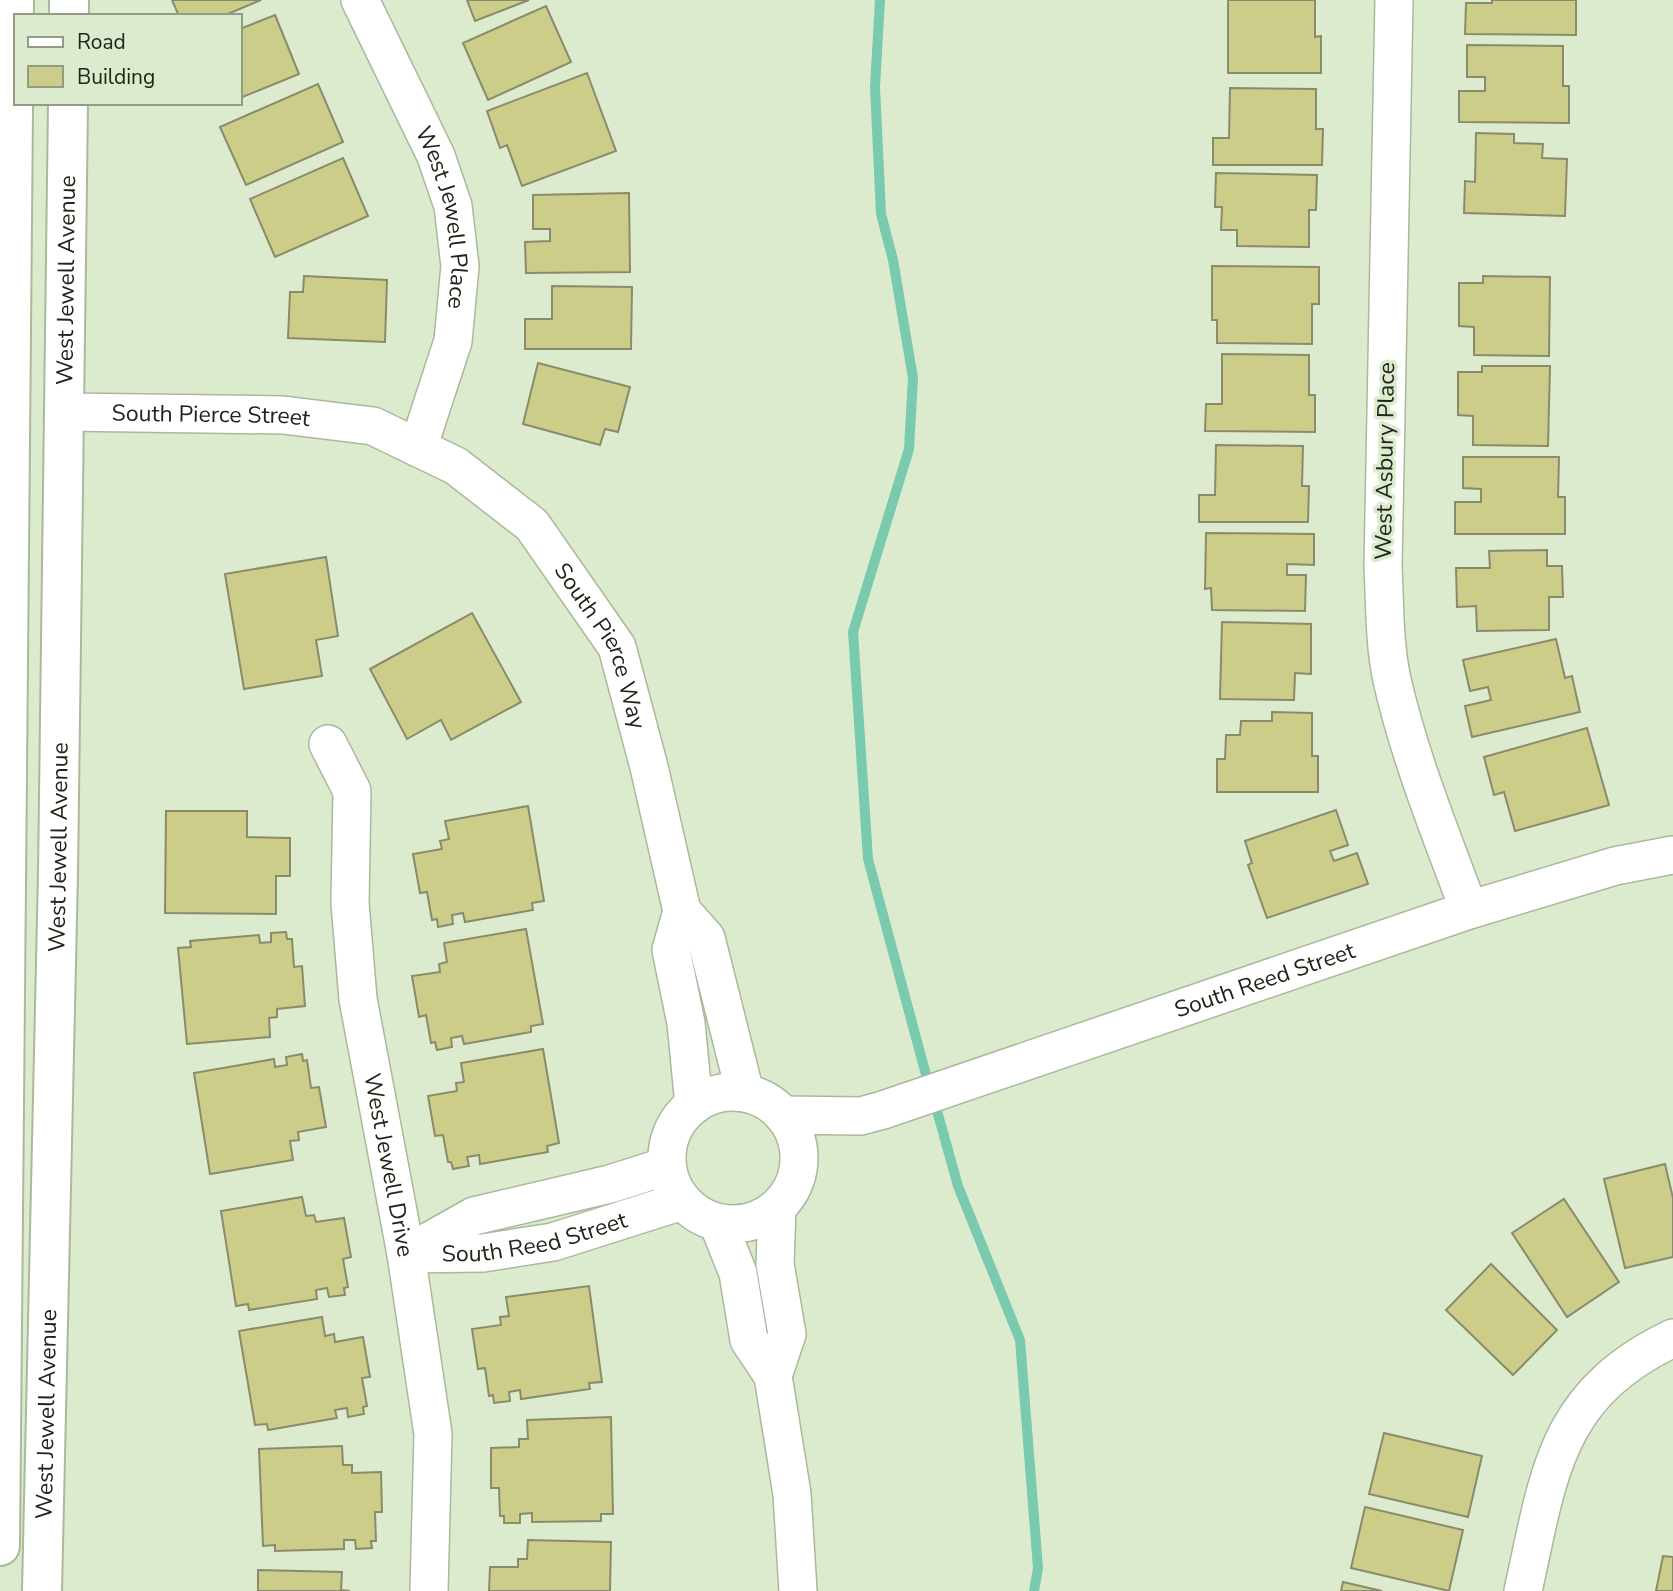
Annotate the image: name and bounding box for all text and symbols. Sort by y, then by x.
legend [14,14,242,105]
text: Road [77,28,126,56]
text: Building [77,63,155,91]
street label: West Jewell Place [408,121,476,310]
street label: West Jewell Avenue [49,175,83,385]
street label: West Asbury Place [1368,362,1402,560]
street label: South Pierce Street [111,397,313,434]
street label: South Pierce Way [547,556,654,732]
street label: West Jewell Avenue [41,742,75,953]
street label: South Reed Street [1170,934,1360,1025]
street label: West Jewell Drive [357,1071,422,1259]
street label: South Reed Street [441,1204,631,1269]
street label: West Jewell Avenue [28,1309,64,1519]

